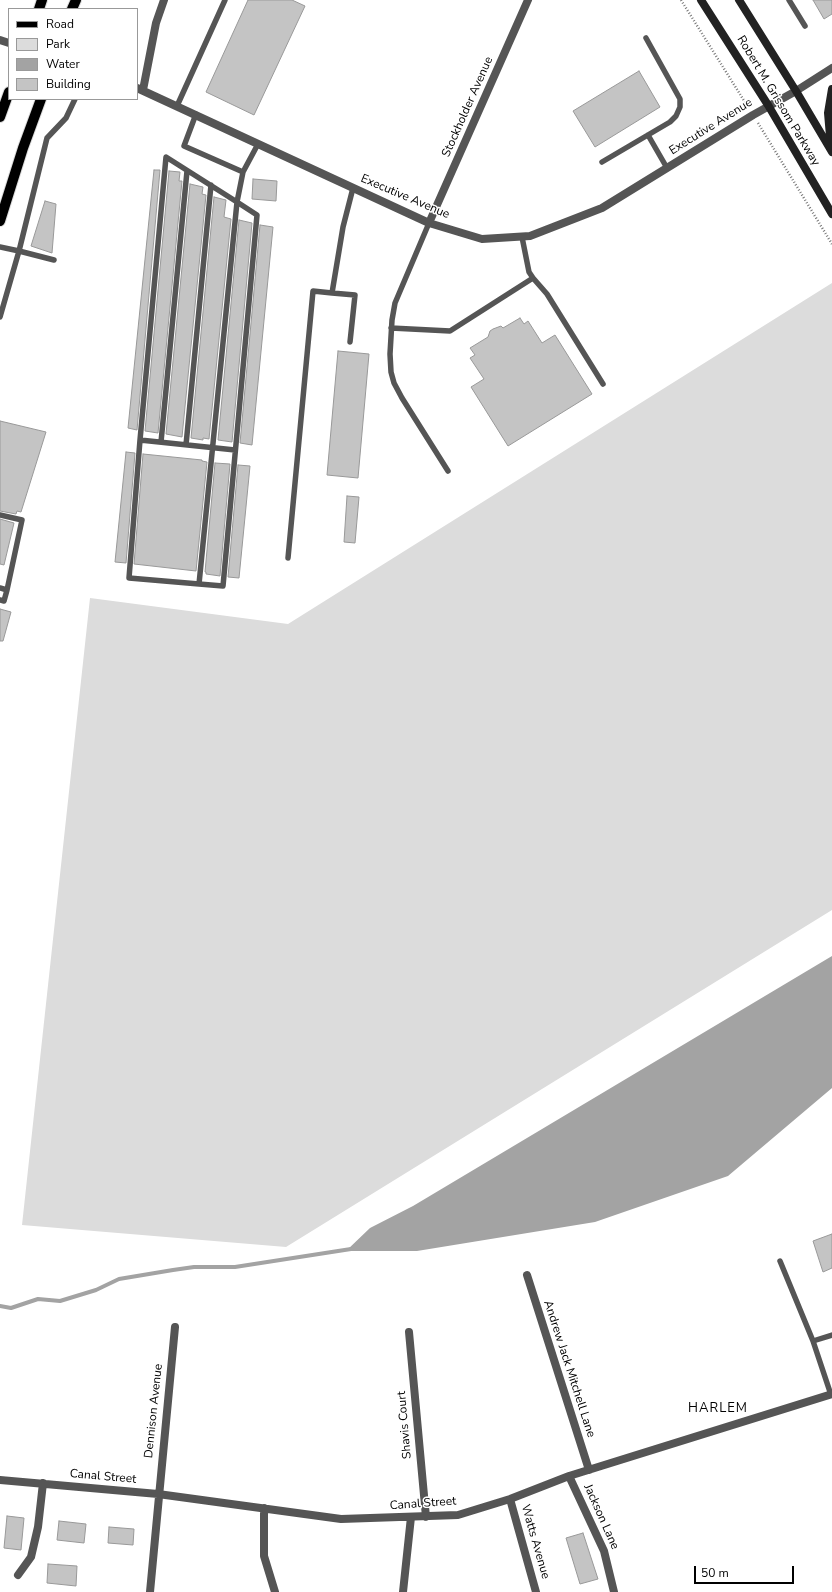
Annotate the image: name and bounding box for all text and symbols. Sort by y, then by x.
legend [8,8,138,100]
text: Road [46,16,74,32]
street label: Robert M. Grissom Parkway [733,33,823,169]
text: Park [46,36,70,52]
street label: Stockholder Avenue [439,55,497,159]
text: Water [46,56,80,72]
text: Building [46,76,91,92]
street label: Executive Avenue [667,96,755,158]
street label: Executive Avenue [358,172,452,222]
street label: Andrew Jack Mitchell Lane [540,1299,598,1439]
street label: Dennison Avenue [142,1363,166,1459]
street label: Shavis Court [395,1390,415,1460]
district label: HARLEM [688,1401,748,1417]
street label: Canal Street [69,1467,137,1487]
street label: Jackson Lane [580,1482,622,1552]
street label: Canal Street [389,1494,457,1514]
street label: Watts Avenue [517,1503,553,1581]
scale bar [696,1558,796,1584]
text: 50 m [701,1565,729,1581]

